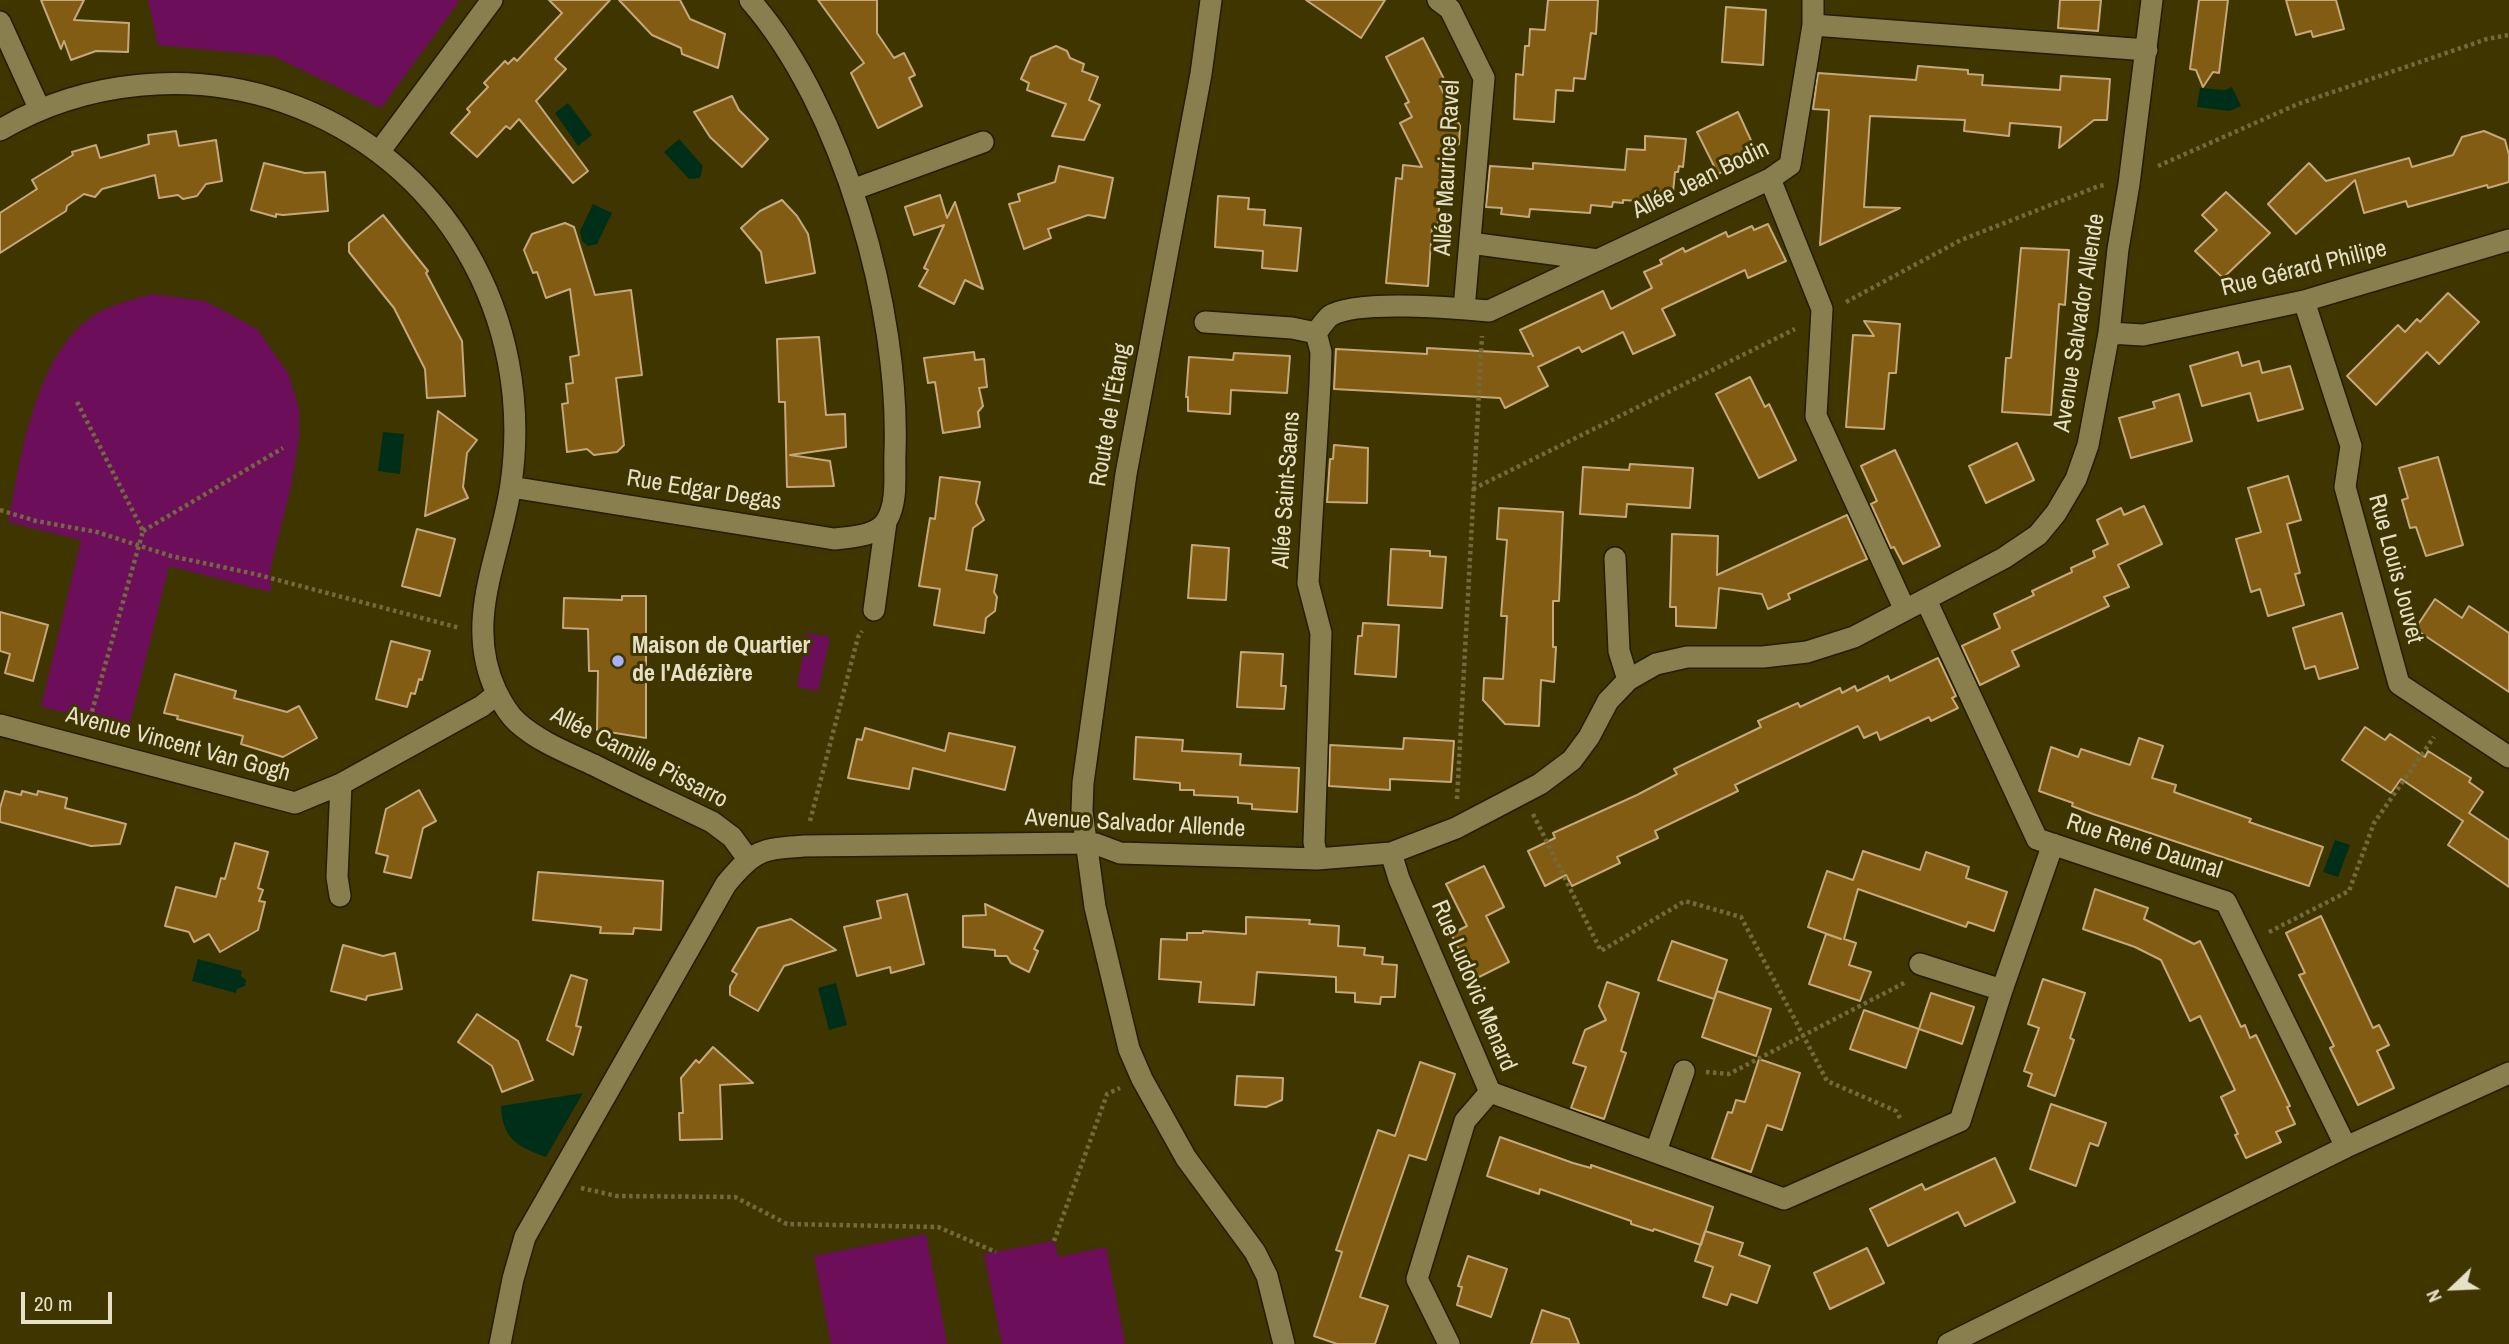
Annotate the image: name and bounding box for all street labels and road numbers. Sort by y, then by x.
street label: Allée Maurice Ravel [1429,79,1467,257]
street label: Allée Jean Bodin [1628,134,1774,226]
street label: Avenue Salvador Allende [2049,212,2111,434]
street label: Rue Gérard Philipe [2218,235,2390,303]
street label: Route de l'Étang [1084,341,1138,489]
street label: Allée Saint-Saens [1267,410,1307,570]
street label: Rue Edgar Degas [624,465,784,517]
street label: Rue Louis Jouvet [2361,491,2429,647]
street label: Avenue Vincent Van Gogh [63,701,293,789]
street label: Allée Camille Pissarro [546,701,732,815]
street label: Avenue Salvador Allende [1024,804,1246,844]
street label: Rue René Daumal [2063,808,2225,886]
street label: Rue Ludovic Menard [1424,896,1522,1076]

